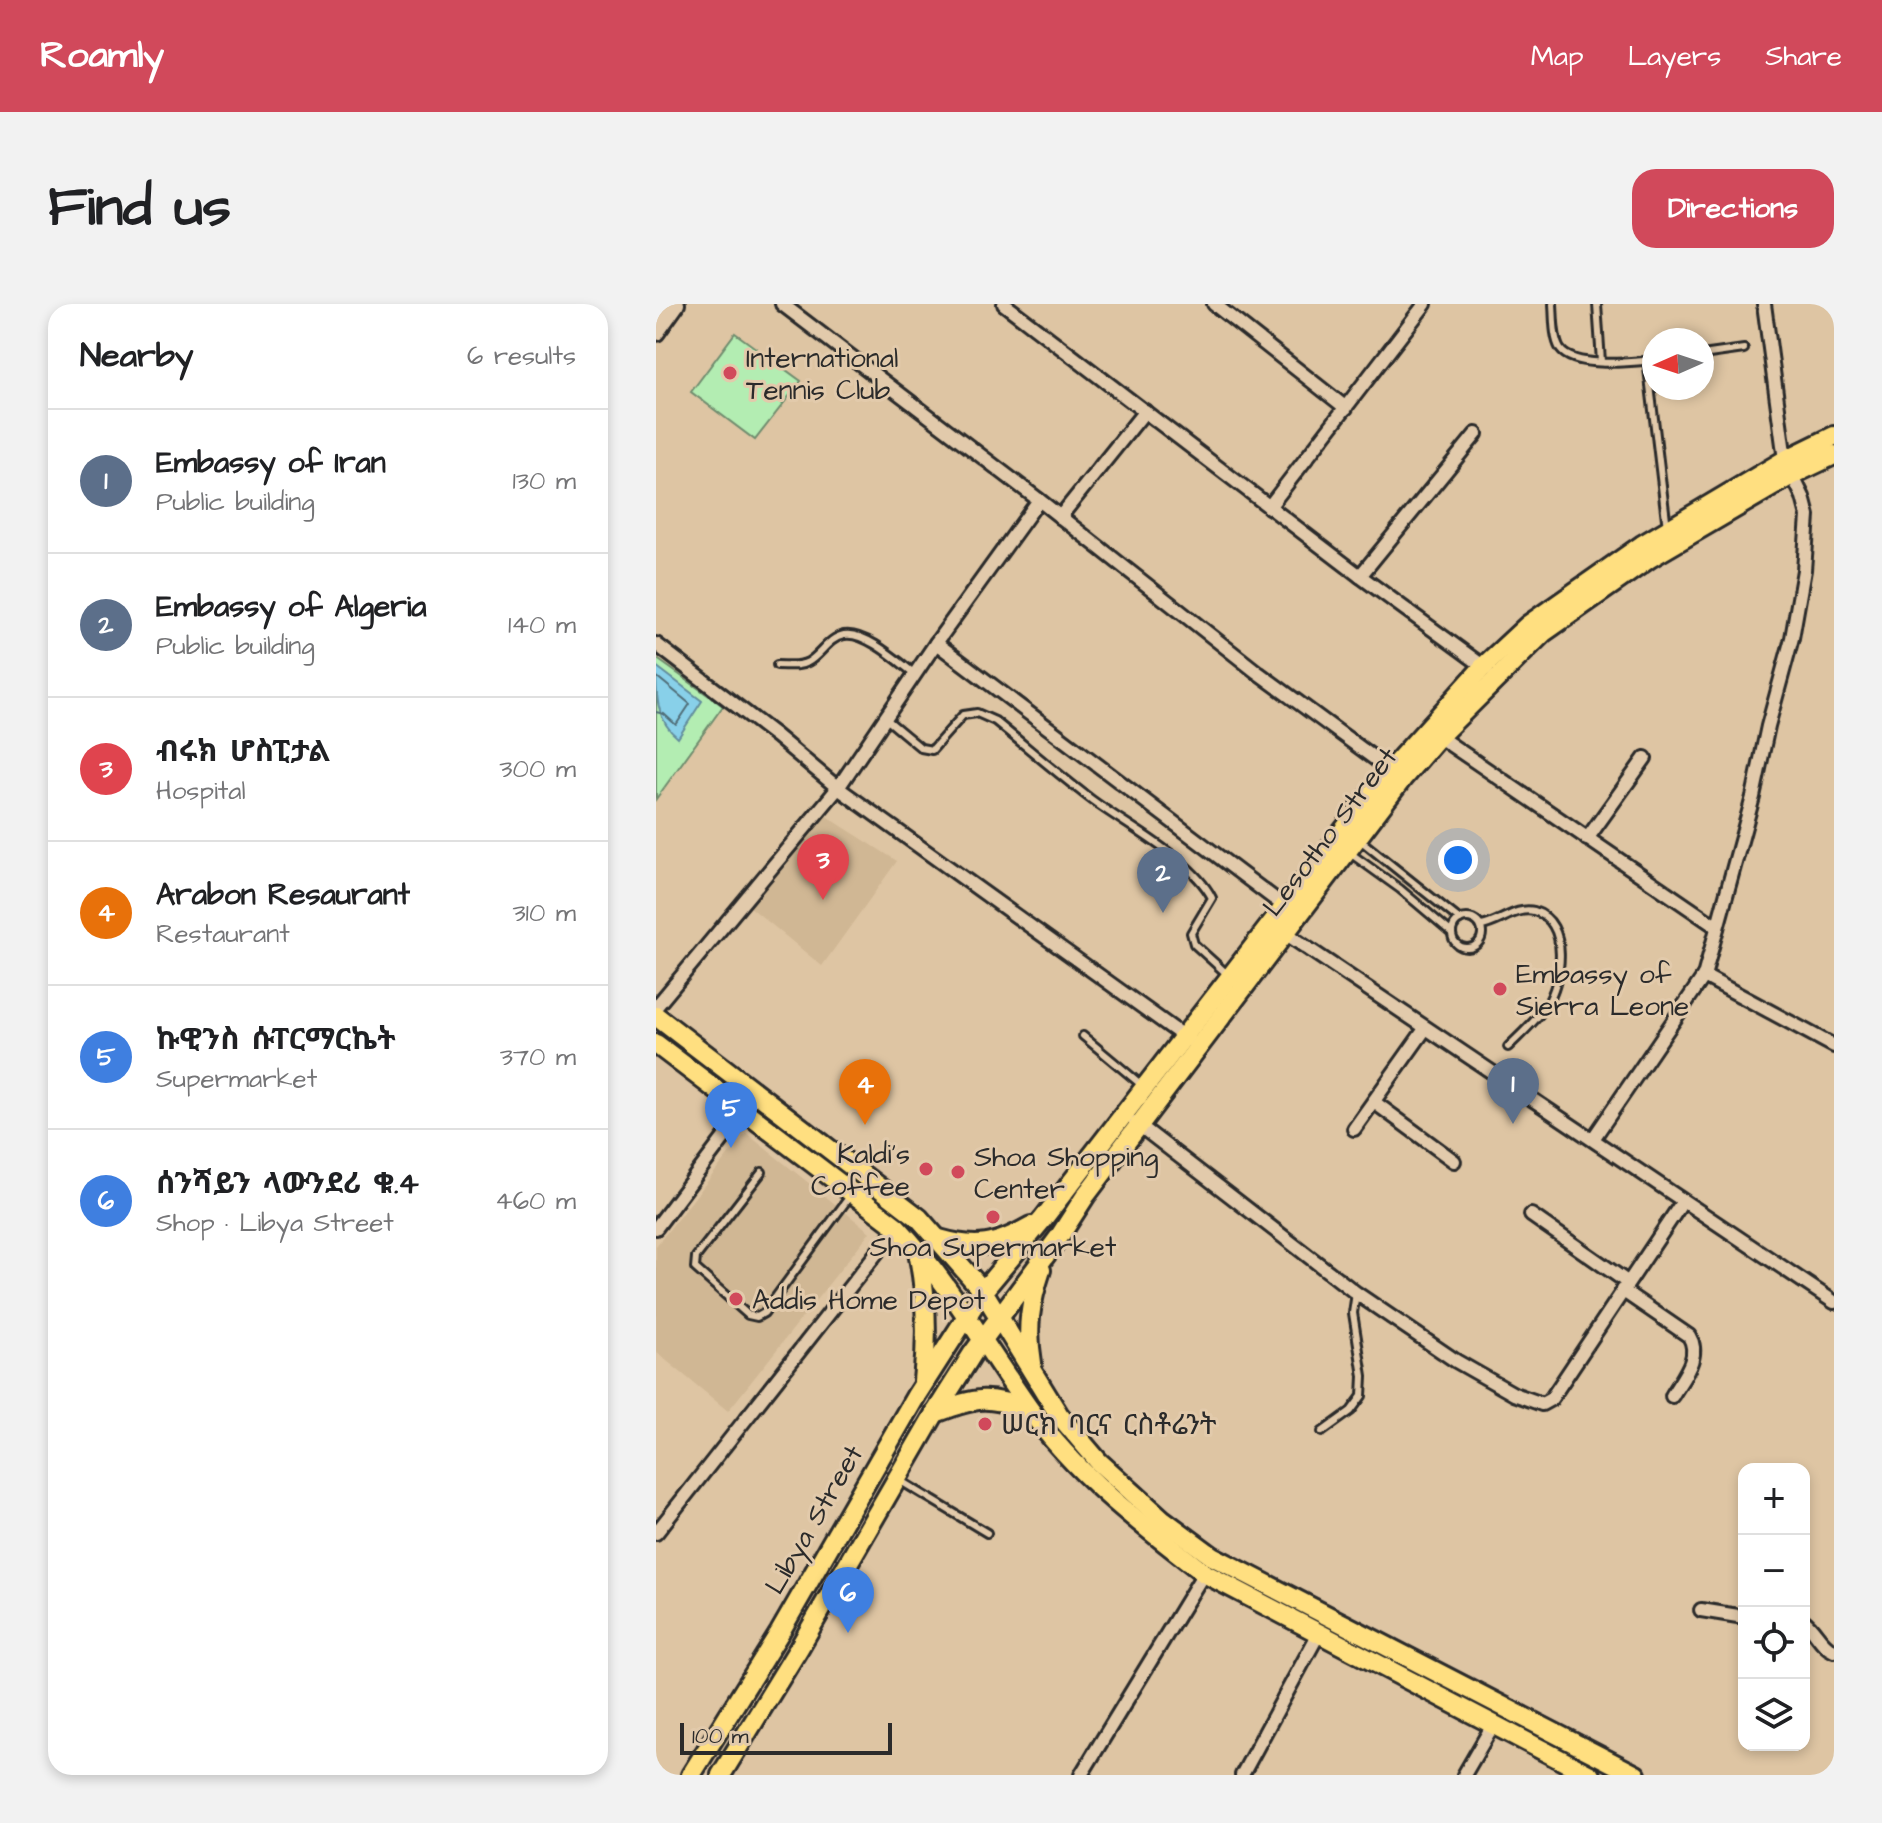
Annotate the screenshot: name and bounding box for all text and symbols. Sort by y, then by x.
text: Roamly [40,30,164,82]
text: Map [1531,37,1584,76]
text: Layers [1628,37,1721,76]
text: Share [1765,37,1842,76]
text: Find us [48,169,231,247]
button: Directions [1632,169,1834,248]
north arrow [1642,328,1714,400]
text: Nearby [80,332,194,380]
text: 6 results [467,338,576,374]
place label: International Tennis Club [746,339,898,410]
marker: International Tennis Club [721,364,739,382]
text: Embassy of Iran [156,442,386,484]
text: 1 [104,463,108,499]
text: 130 m [512,463,576,499]
text: Public building [156,484,315,520]
text: Embassy of Algeria [156,586,427,628]
text: 2 [99,607,113,643]
text: 140 m [508,607,576,643]
text: Public building [156,628,315,664]
text: ብሩክ ሆስፒታል [156,731,330,773]
street label: Lesotho Street [1254,739,1407,925]
text: 3 [99,751,113,787]
text: 300 m [499,751,576,787]
text: Hospital [156,773,246,809]
pin: 3 [797,834,849,900]
your location [1438,840,1478,880]
pin: 2 [1137,847,1189,913]
text: Arabon Resaurant [156,874,410,916]
text: 4 [97,895,115,931]
text: 310 m [512,895,576,931]
text: Restaurant [156,916,290,952]
place label: Embassy of Sierra Leone [1516,955,1689,1026]
marker: Embassy of Sierra Leone [1491,980,1509,998]
text: ኩዊንስ ሱፐርማርኬት [156,1019,396,1061]
text: 5 [97,1039,115,1075]
text: 370 m [500,1039,576,1075]
pin: 1 [1487,1058,1539,1124]
pin: 4 [839,1059,891,1125]
text: Supermarket [156,1061,317,1097]
pin: 5 [705,1082,757,1148]
place label: Kaldi's Coffee [811,1135,910,1206]
place label: Shoa Shopping Center [974,1138,1159,1209]
marker: Kaldi's Coffee [917,1160,935,1178]
text: ሰንሻይን ላውንደሪ ቁ.4 [156,1163,419,1205]
marker: Shoa Shopping Center [949,1163,967,1181]
text: 6 [98,1183,114,1219]
text: 460 m [495,1183,576,1219]
text: Shop · Libya Street [156,1205,394,1241]
marker: Shoa Supermarket [984,1208,1002,1226]
place label: Shoa Supermarket [870,1228,1117,1267]
place label: Addis Home Depot [752,1281,986,1320]
marker: Addis Home Depot [727,1290,745,1308]
place label: ሠርክ ባርና ርስቶሬንት [1001,1406,1217,1445]
marker: ሠርክ ባርና ርስቶሬንት [976,1415,994,1433]
street label: Libya Street [756,1437,875,1603]
map controls [1738,1463,1810,1751]
button: + [1738,1463,1810,1535]
button: − [1738,1535,1810,1607]
pin: 6 [822,1567,874,1633]
button: locate [1738,1607,1810,1679]
button: layers [1738,1679,1810,1751]
scale bar [680,1719,892,1755]
text: 100 m [692,1721,749,1752]

